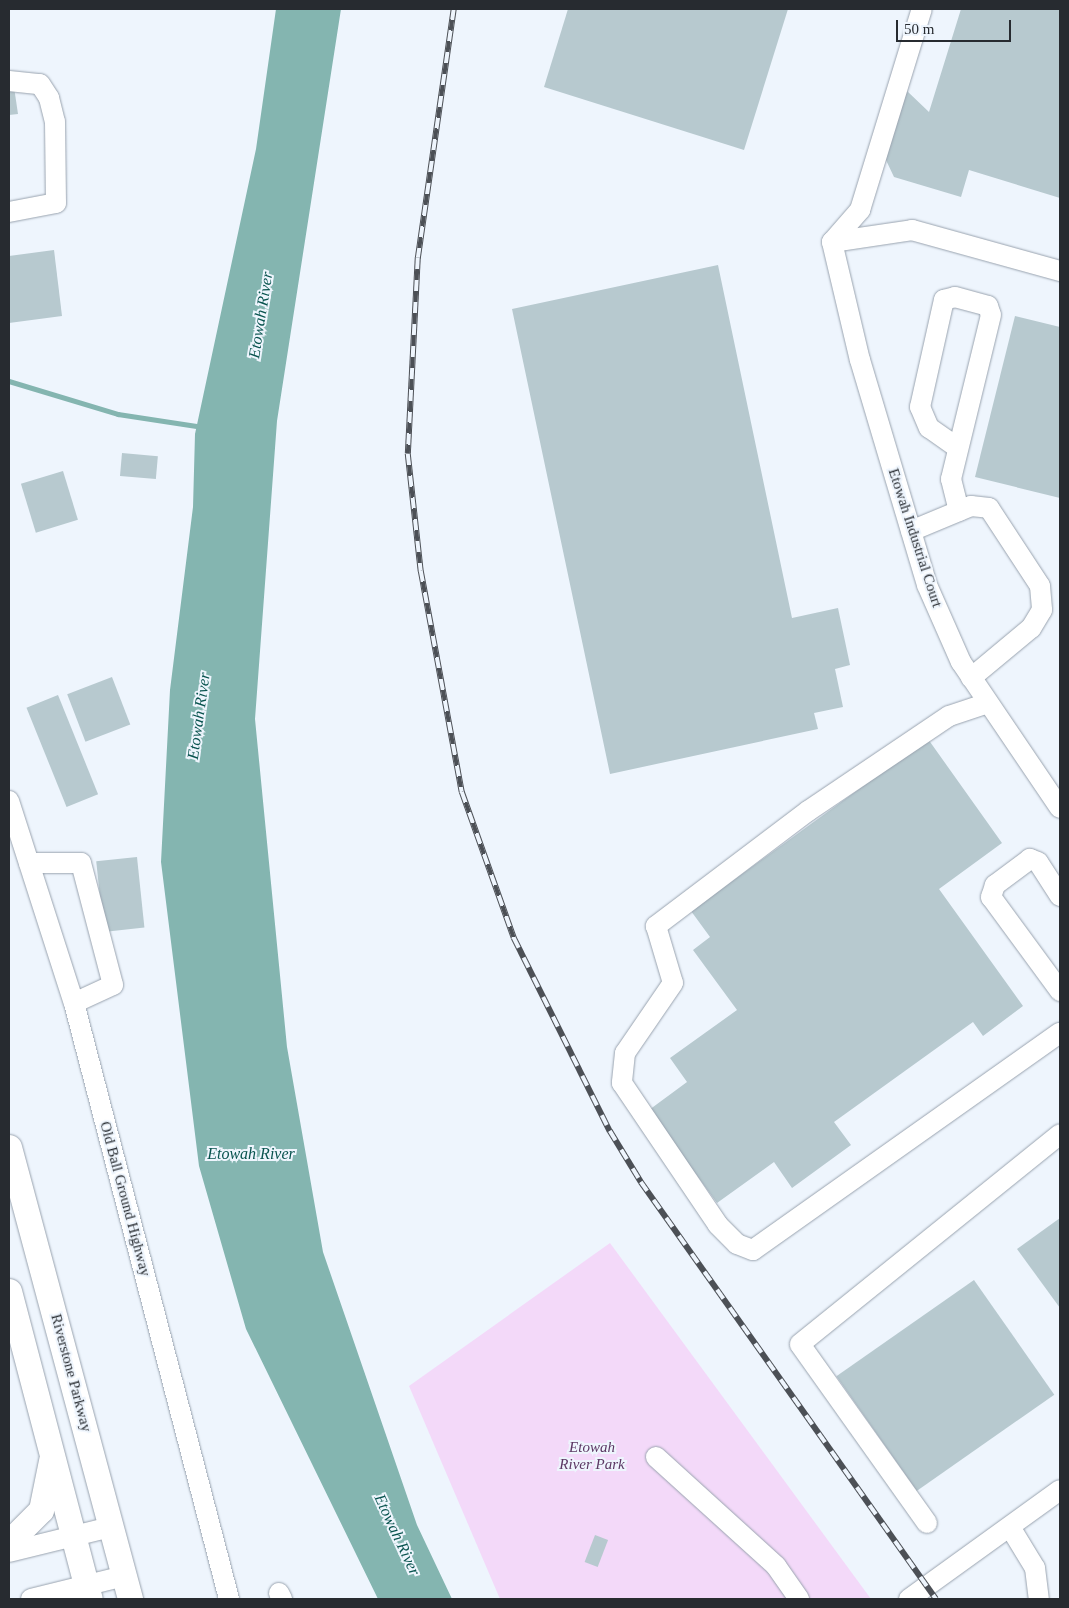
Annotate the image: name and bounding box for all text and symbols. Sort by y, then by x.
scale bar [899,10,1014,42]
text: 50 m [904,21,934,37]
water label: Etowah River [245,270,277,360]
street label: Etowah Industrial Court [884,466,946,610]
water label: Etowah River [183,671,215,761]
street label: Old Ball Ground Highway [96,1120,154,1278]
water label: Etowah River [207,1144,295,1164]
street label: Riverstone Parkway [47,1312,95,1434]
park label: Etowah River Park [559,1438,625,1473]
water label: Etowah River [370,1491,424,1579]

